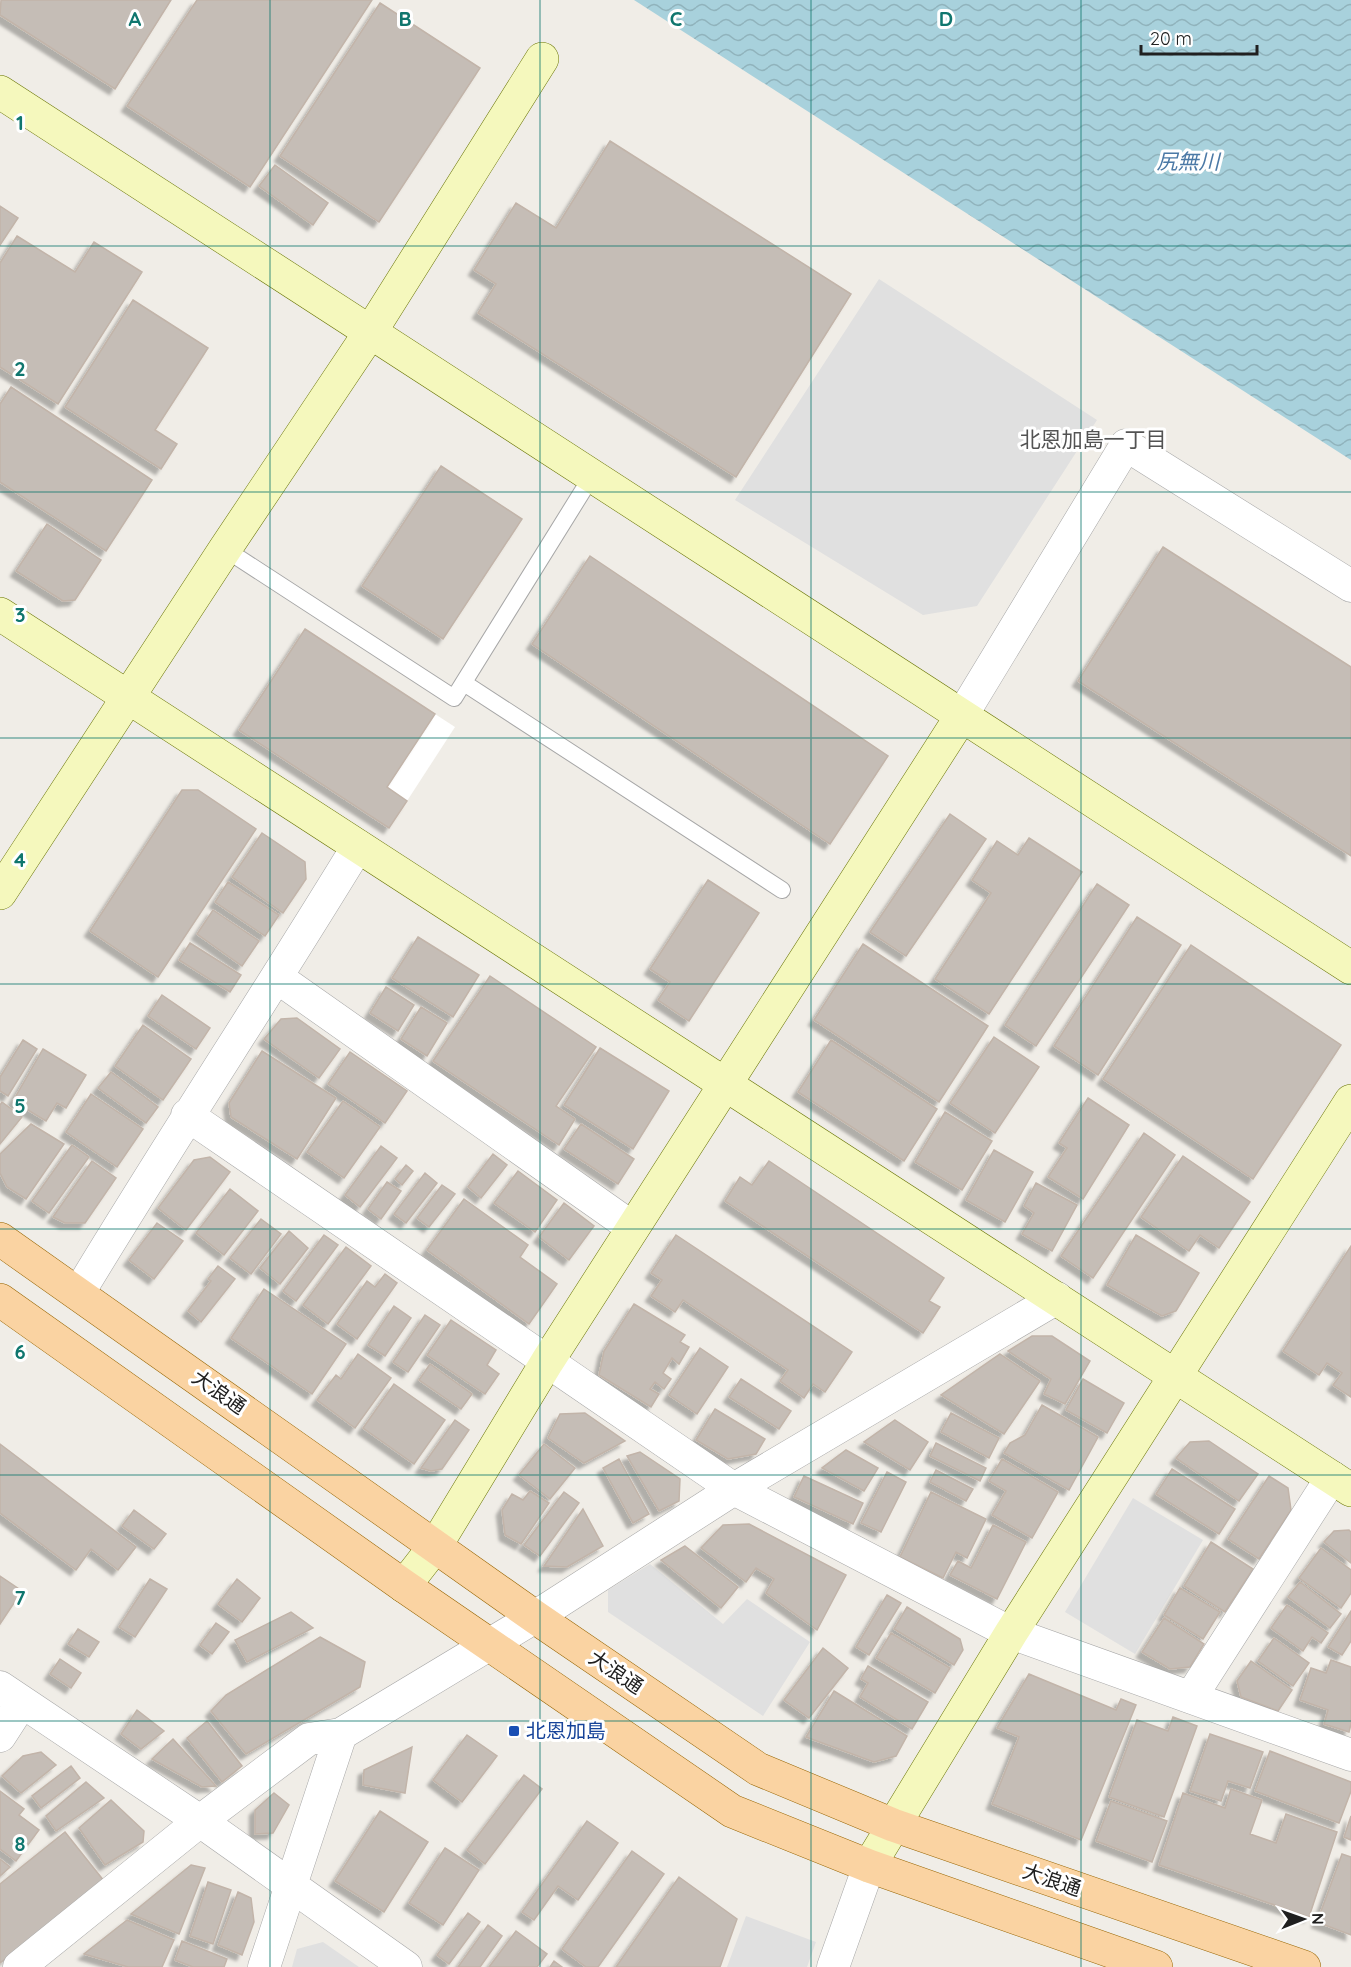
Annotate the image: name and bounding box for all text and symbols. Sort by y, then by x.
text: A [129,6,142,31]
text: B [398,6,412,31]
text: C [670,6,683,31]
text: D [939,6,953,31]
scale bar [1141,18,1256,56]
text: 20 m [1150,27,1192,50]
text: 1 [16,110,24,135]
water label: 尻無川 [1157,148,1221,174]
text: 2 [14,356,26,381]
district label: 北恩加島一丁目 [1020,426,1167,452]
text: 3 [15,602,25,627]
text: 4 [14,847,26,872]
text: 5 [14,1093,26,1118]
text: 6 [14,1339,26,1364]
street label: 大浪通 [188,1364,251,1419]
text: 7 [15,1585,26,1610]
street label: 大浪通 [584,1644,648,1699]
place label: 北恩加島 [526,1718,606,1743]
marker: 北恩加島 [507,1724,521,1738]
text: 8 [15,1831,26,1856]
street label: 大浪通 [1020,1858,1085,1901]
north arrow [1273,1889,1333,1949]
text: N [1308,1913,1328,1925]

